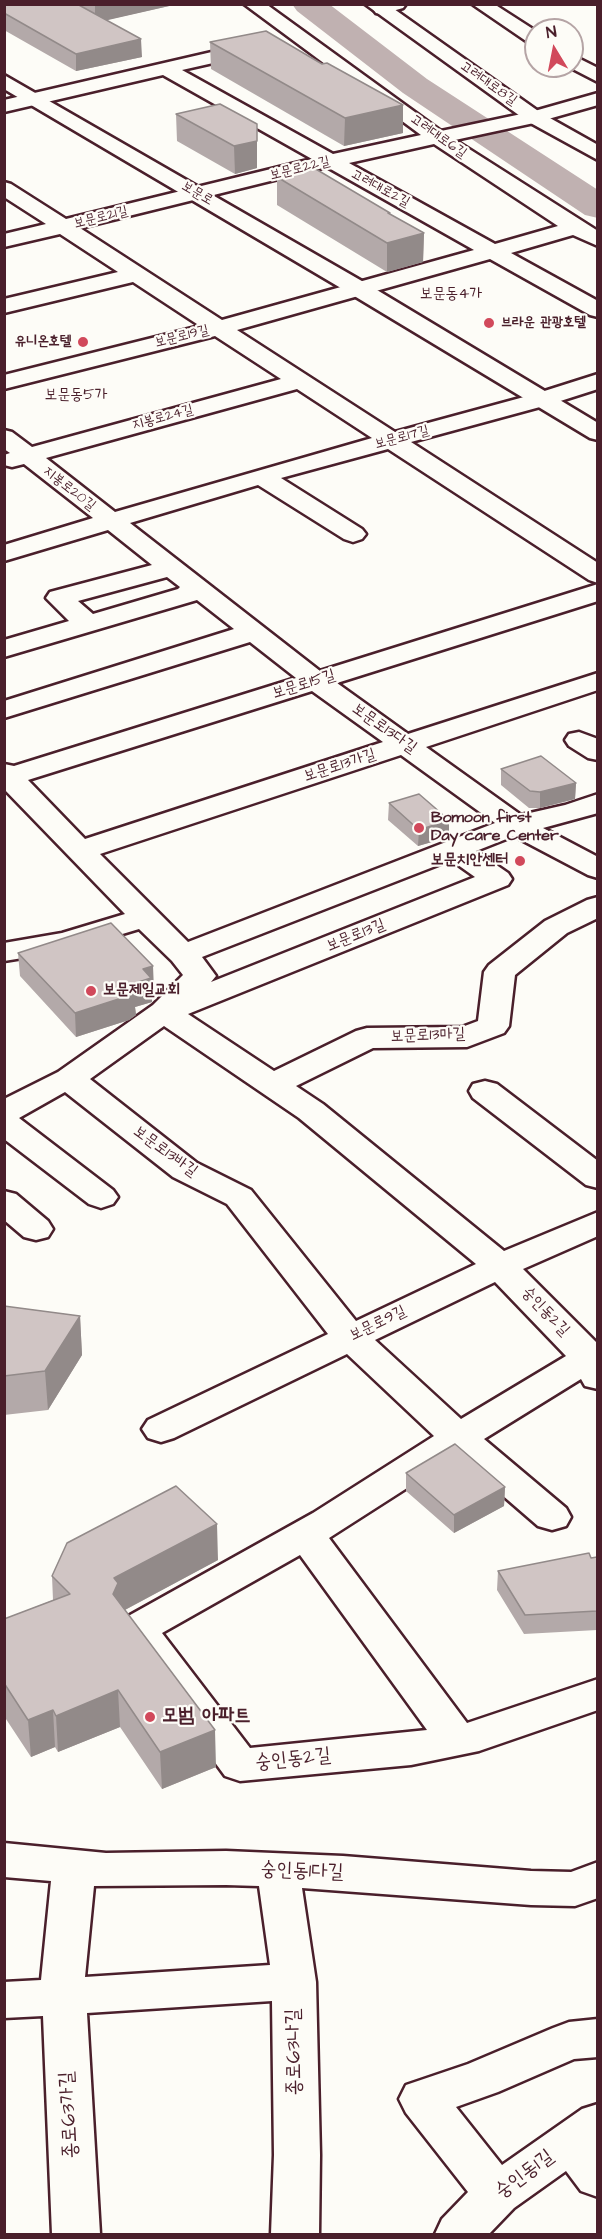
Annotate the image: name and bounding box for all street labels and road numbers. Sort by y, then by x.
street label: 고려대로8길 [456,58,520,110]
street label: 고려대로6길 [407,111,469,163]
street label: 보문로22길 [268,153,332,185]
street label: 고려대로2길 [348,166,412,212]
street label: 보문로 [178,178,216,210]
street label: 보문로21길 [72,203,130,233]
street label: 보문로19길 [153,322,211,352]
street label: 지봉로24길 [131,402,195,434]
street label: 보문로17길 [373,423,431,453]
street label: 지봉로20길 [39,463,99,515]
street label: 보문로15길 [270,666,338,704]
street label: 보문로13다길 [348,700,420,758]
street label: 보문로13가길 [302,745,378,787]
street label: 보문로13길 [324,916,388,956]
street label: 보문로13마길 [390,1025,466,1047]
street label: 보문로13바길 [129,1122,201,1182]
street label: 숭인동2길 [517,1284,573,1340]
street label: 보문로9길 [347,1302,409,1346]
street label: 숭인동2길 [254,1744,332,1776]
street label: 숭인동1다길 [260,1859,344,1885]
street label: 종로63나길 [282,2008,308,2096]
street label: 종로63가길 [56,2071,84,2159]
street label: 숭인동1길 [491,2145,559,2205]

